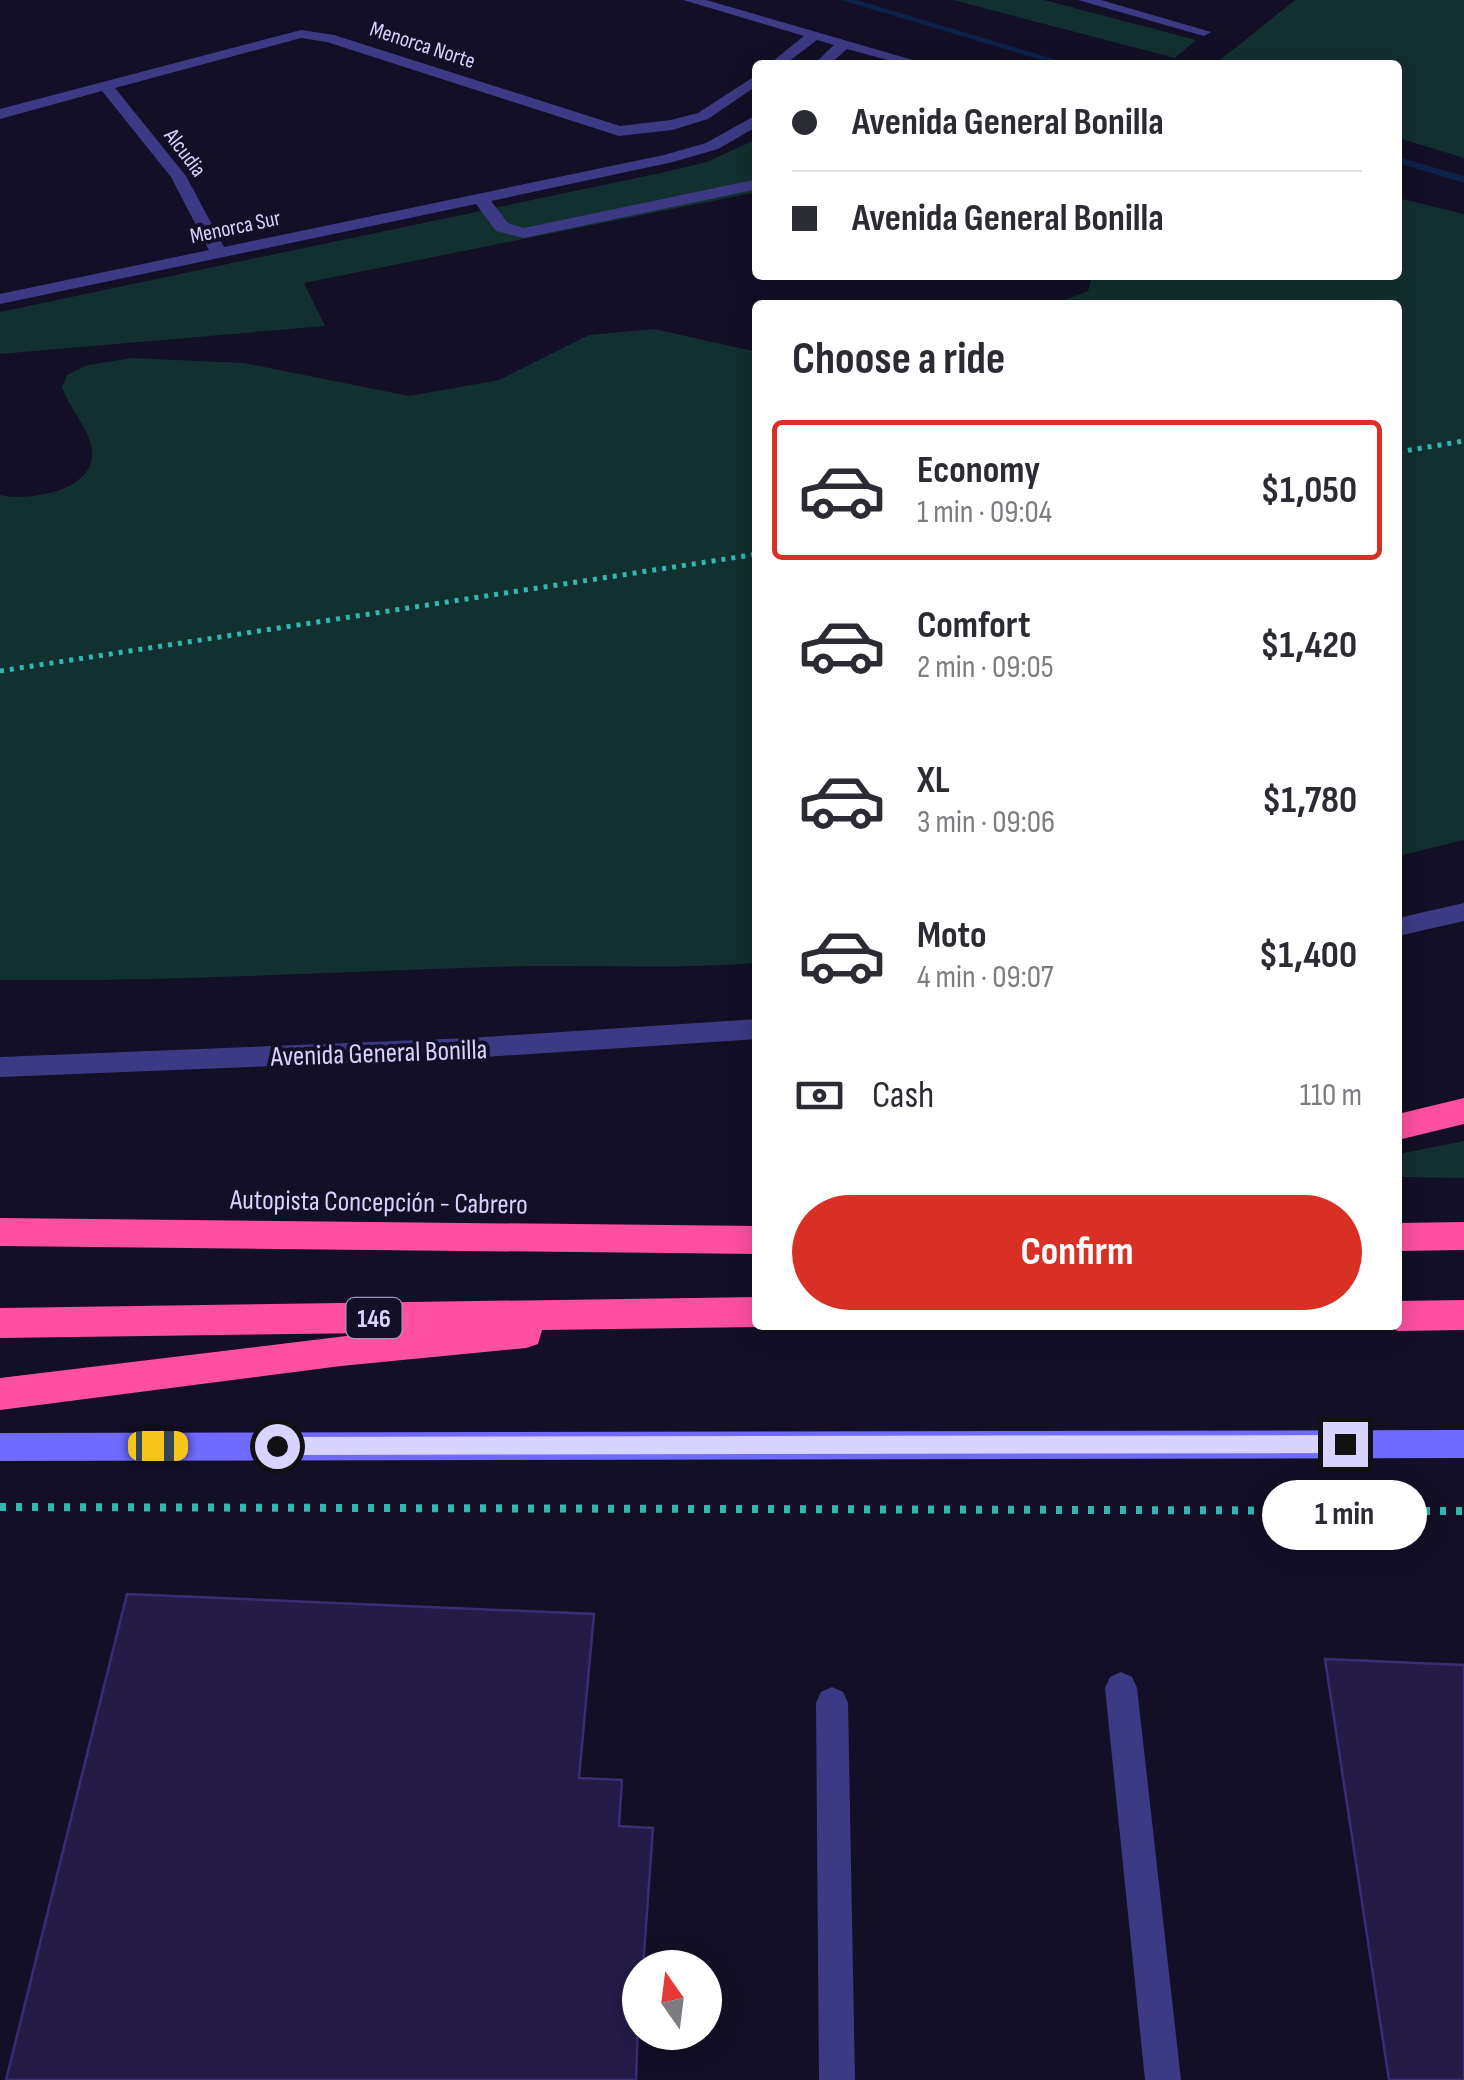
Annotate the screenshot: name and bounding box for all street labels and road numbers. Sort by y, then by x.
street label: Menorca Norte [366,16,479,75]
street label: Alcudia [157,123,212,182]
street label: Menorca Sur [188,205,283,250]
street label: Avenida General Bonilla [269,1033,488,1074]
street label: Autopista Concepción - Cabrero [229,1183,528,1222]
road number: 146 [346,1298,402,1338]

